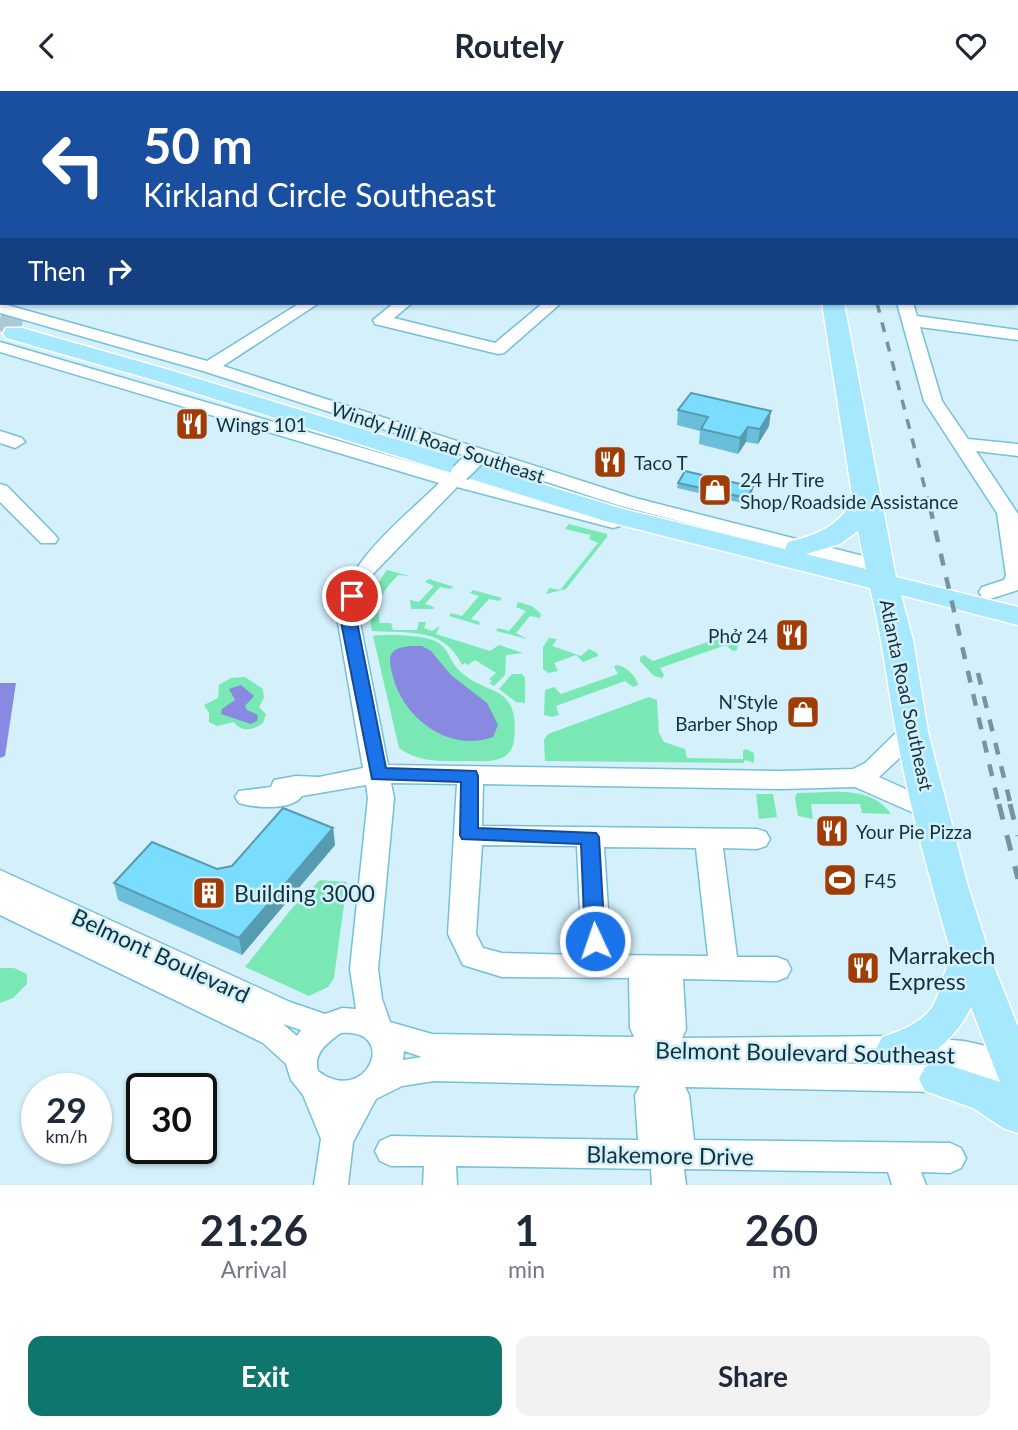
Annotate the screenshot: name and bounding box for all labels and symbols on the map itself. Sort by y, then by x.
street label: Windy Hill Road Southeast [328,397,548,487]
restaurant icon: Wings 101 [173,405,211,443]
place label: Wings 101 [216,413,307,436]
restaurant icon: Taco T [591,443,629,481]
place label: Taco T [634,451,688,474]
place label: 24 Hr Tire Shop/Roadside Assistance [740,468,958,513]
shop icon: 24 Hr Tire Shop/Roadside Assistance [696,471,734,509]
pin [322,566,382,626]
street label: Atlanta Road Southeast [875,597,939,793]
restaurant icon: Phở 24 [773,616,811,654]
place label: Phở 24 [708,624,768,647]
place label: N'Style Barber Shop [675,690,778,735]
shop icon: N'Style Barber Shop [784,693,822,731]
restaurant icon: Your Pie Pizza [813,812,851,850]
place label: Your Pie Pizza [856,820,972,843]
sports icon: F45 [821,861,859,899]
place label: F45 [864,869,897,892]
building icon: Building 3000 [190,874,228,912]
place label: Building 3000 [234,879,375,907]
street label: Belmont Boulevard [68,902,254,1008]
position arrow [558,904,632,978]
place label: Marrakech Express [888,941,995,995]
restaurant icon: Marrakech Express [844,949,882,987]
street label: Belmont Boulevard Southeast [655,1035,956,1069]
speed limit sign: 30 [126,1073,217,1164]
street label: Blakemore Drive [586,1140,754,1170]

